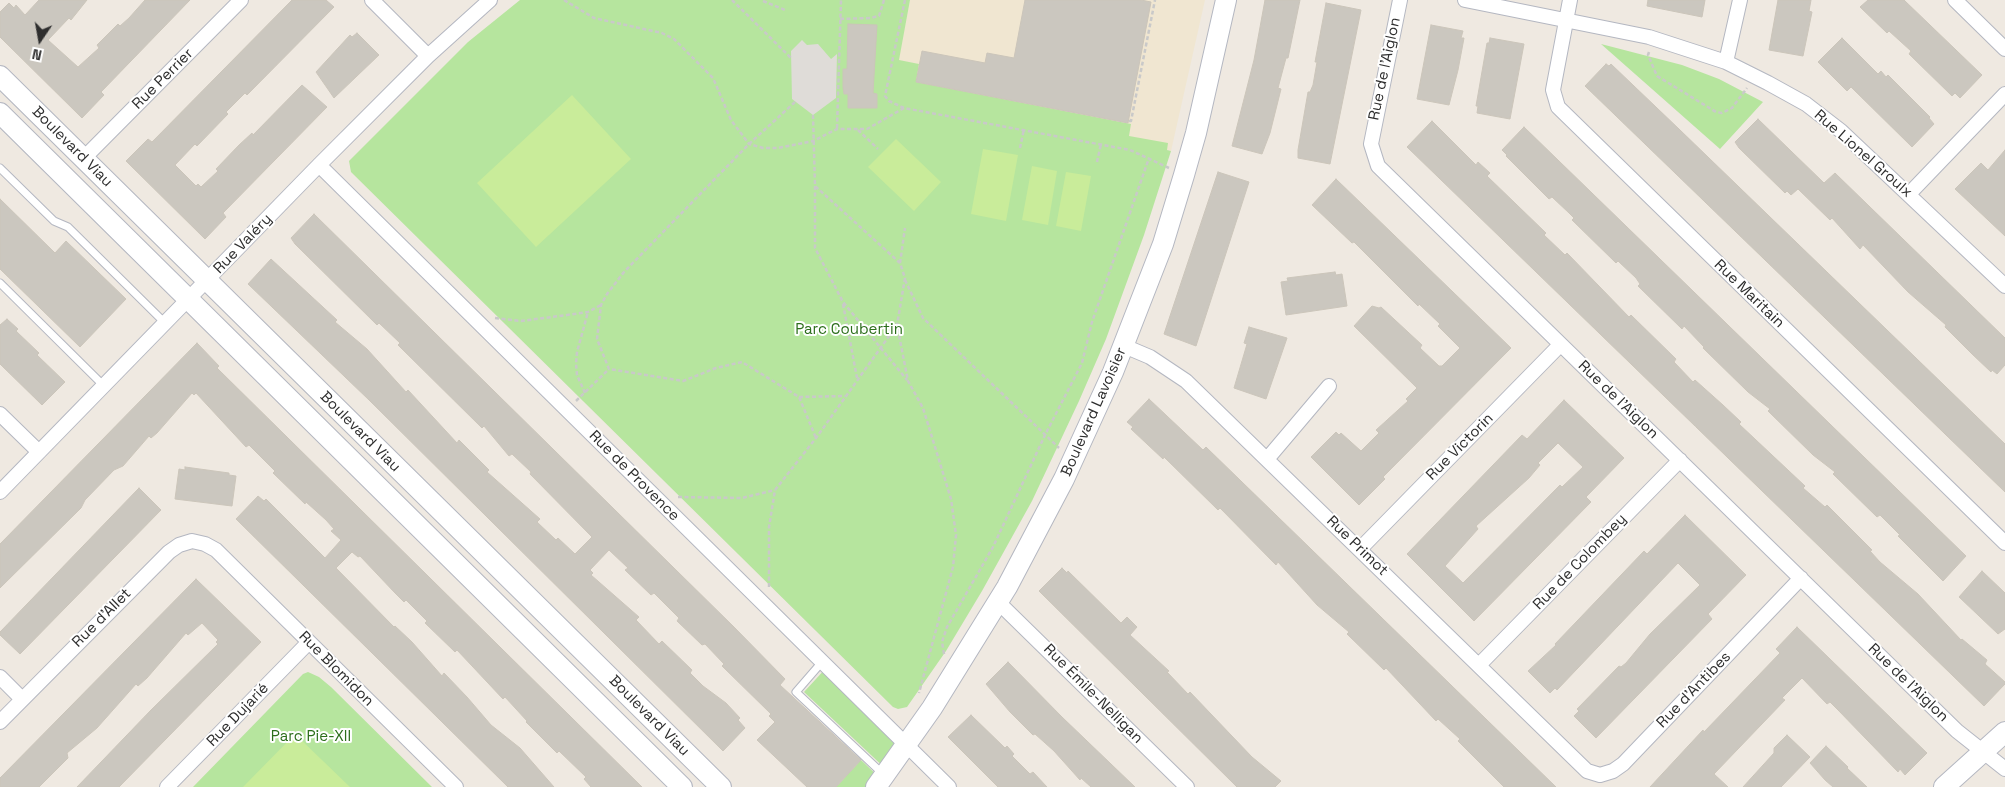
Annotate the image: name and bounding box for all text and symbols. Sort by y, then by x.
north arrow [15,15,65,65]
street label: Rue de l'Aiglon [1365,16,1405,122]
text: N [30,45,43,64]
street label: Rue Perrier [129,45,197,113]
street label: Boulevard Viau [28,103,116,191]
street label: Rue Lionel Groulx [1810,106,1916,202]
street label: Rue Valéry [210,210,276,278]
street label: Rue Maritain [1710,256,1788,332]
park label: Parc Coubertin [795,321,903,339]
street label: Boulevard Lavoisier [1057,345,1131,479]
street label: Rue de l'Aiglon [1574,357,1662,443]
street label: Boulevard Viau [316,388,404,476]
street label: Rue Victorin [1423,410,1497,484]
street label: Rue de Provence [585,427,683,525]
street label: Rue de Colombey [1530,510,1630,614]
street label: Rue Primot [1323,512,1391,580]
street label: Rue d'Allet [69,585,135,651]
street label: Rue Blomidon [295,628,377,710]
street label: Rue de l'Aiglon [1864,640,1952,726]
street label: Rue Émile-Nelligan [1040,641,1146,747]
street label: Rue d'Antibes [1653,648,1735,732]
street label: Boulevard Viau [605,672,693,760]
street label: Rue Dujarié [203,680,273,750]
park label: Parc Pie-XII [271,728,351,746]

